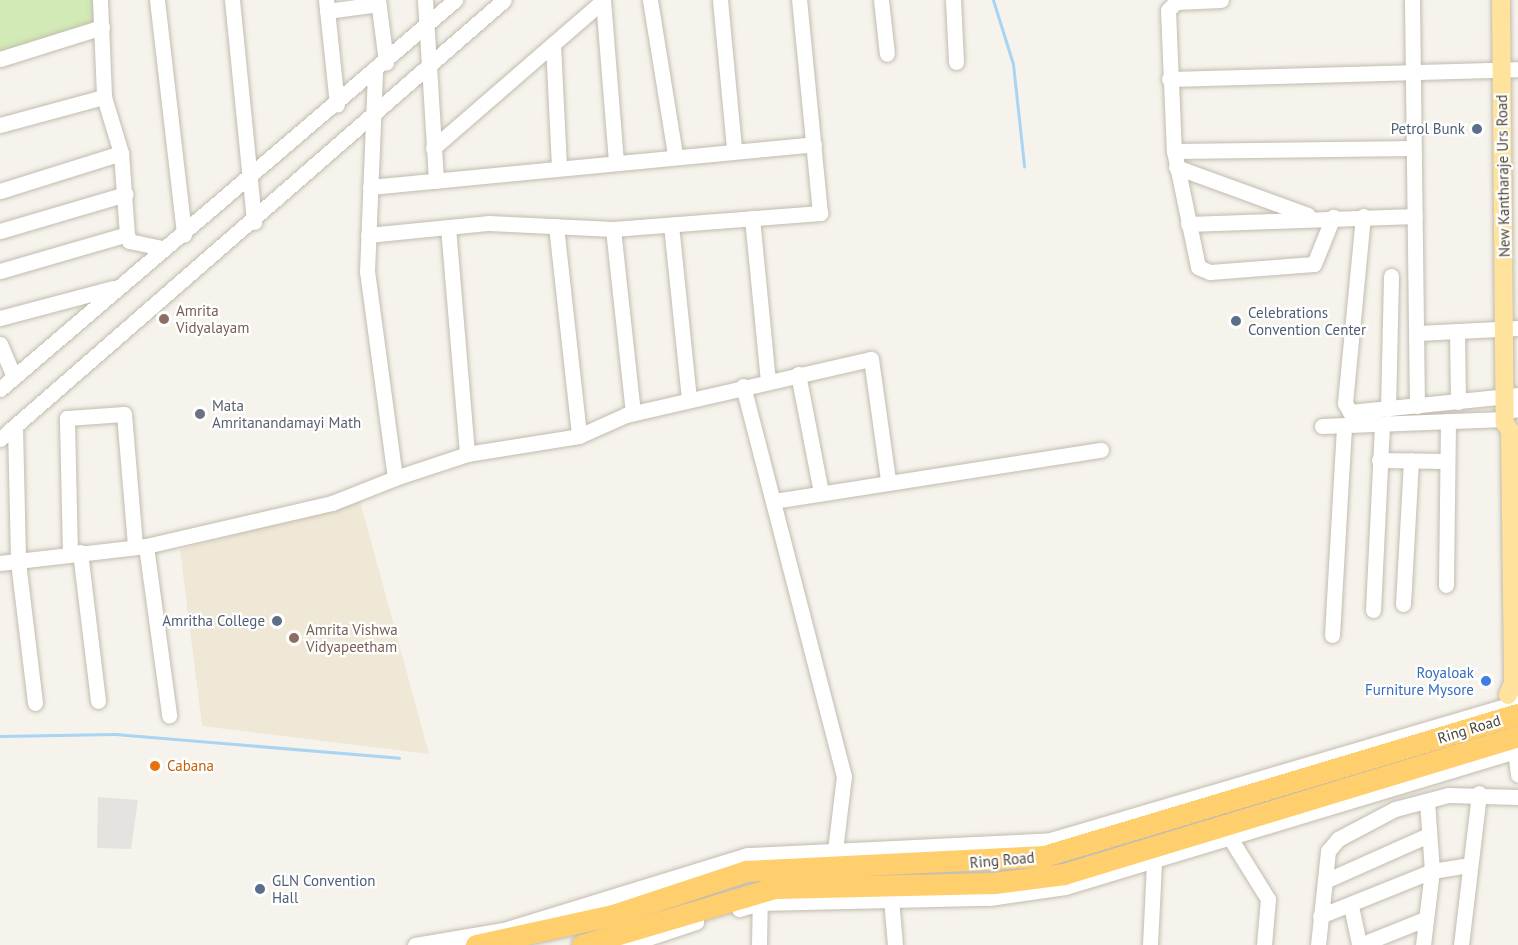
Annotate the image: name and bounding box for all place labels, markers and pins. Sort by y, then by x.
place label: Petrol Bunk [1391,120,1465,138]
marker: Petrol Bunk [1470,122,1484,136]
place label: Amrita Vidyalayam [176,301,249,336]
place label: Celebrations Convention Center [1248,303,1366,338]
marker: Amrita Vidyalayam [157,312,171,326]
marker: Celebrations Convention Center [1229,314,1243,328]
place label: Mata Amritanandamayi Math [212,396,361,431]
marker: Mata Amritanandamayi Math [193,407,207,421]
place label: Amritha College [162,612,265,630]
marker: Amritha College [270,614,284,628]
place label: Amrita Vishwa Vidyapeetham [306,620,398,655]
marker: Amrita Vishwa Vidyapeetham [287,631,301,645]
place label: Royaloak Furniture Mysore [1365,663,1474,698]
marker: Royaloak Furniture Mysore [1479,674,1493,688]
place label: Cabana [167,757,214,775]
marker: Cabana [148,759,162,773]
place label: GLN Convention Hall [272,871,376,906]
marker: GLN Convention Hall [253,882,267,896]

